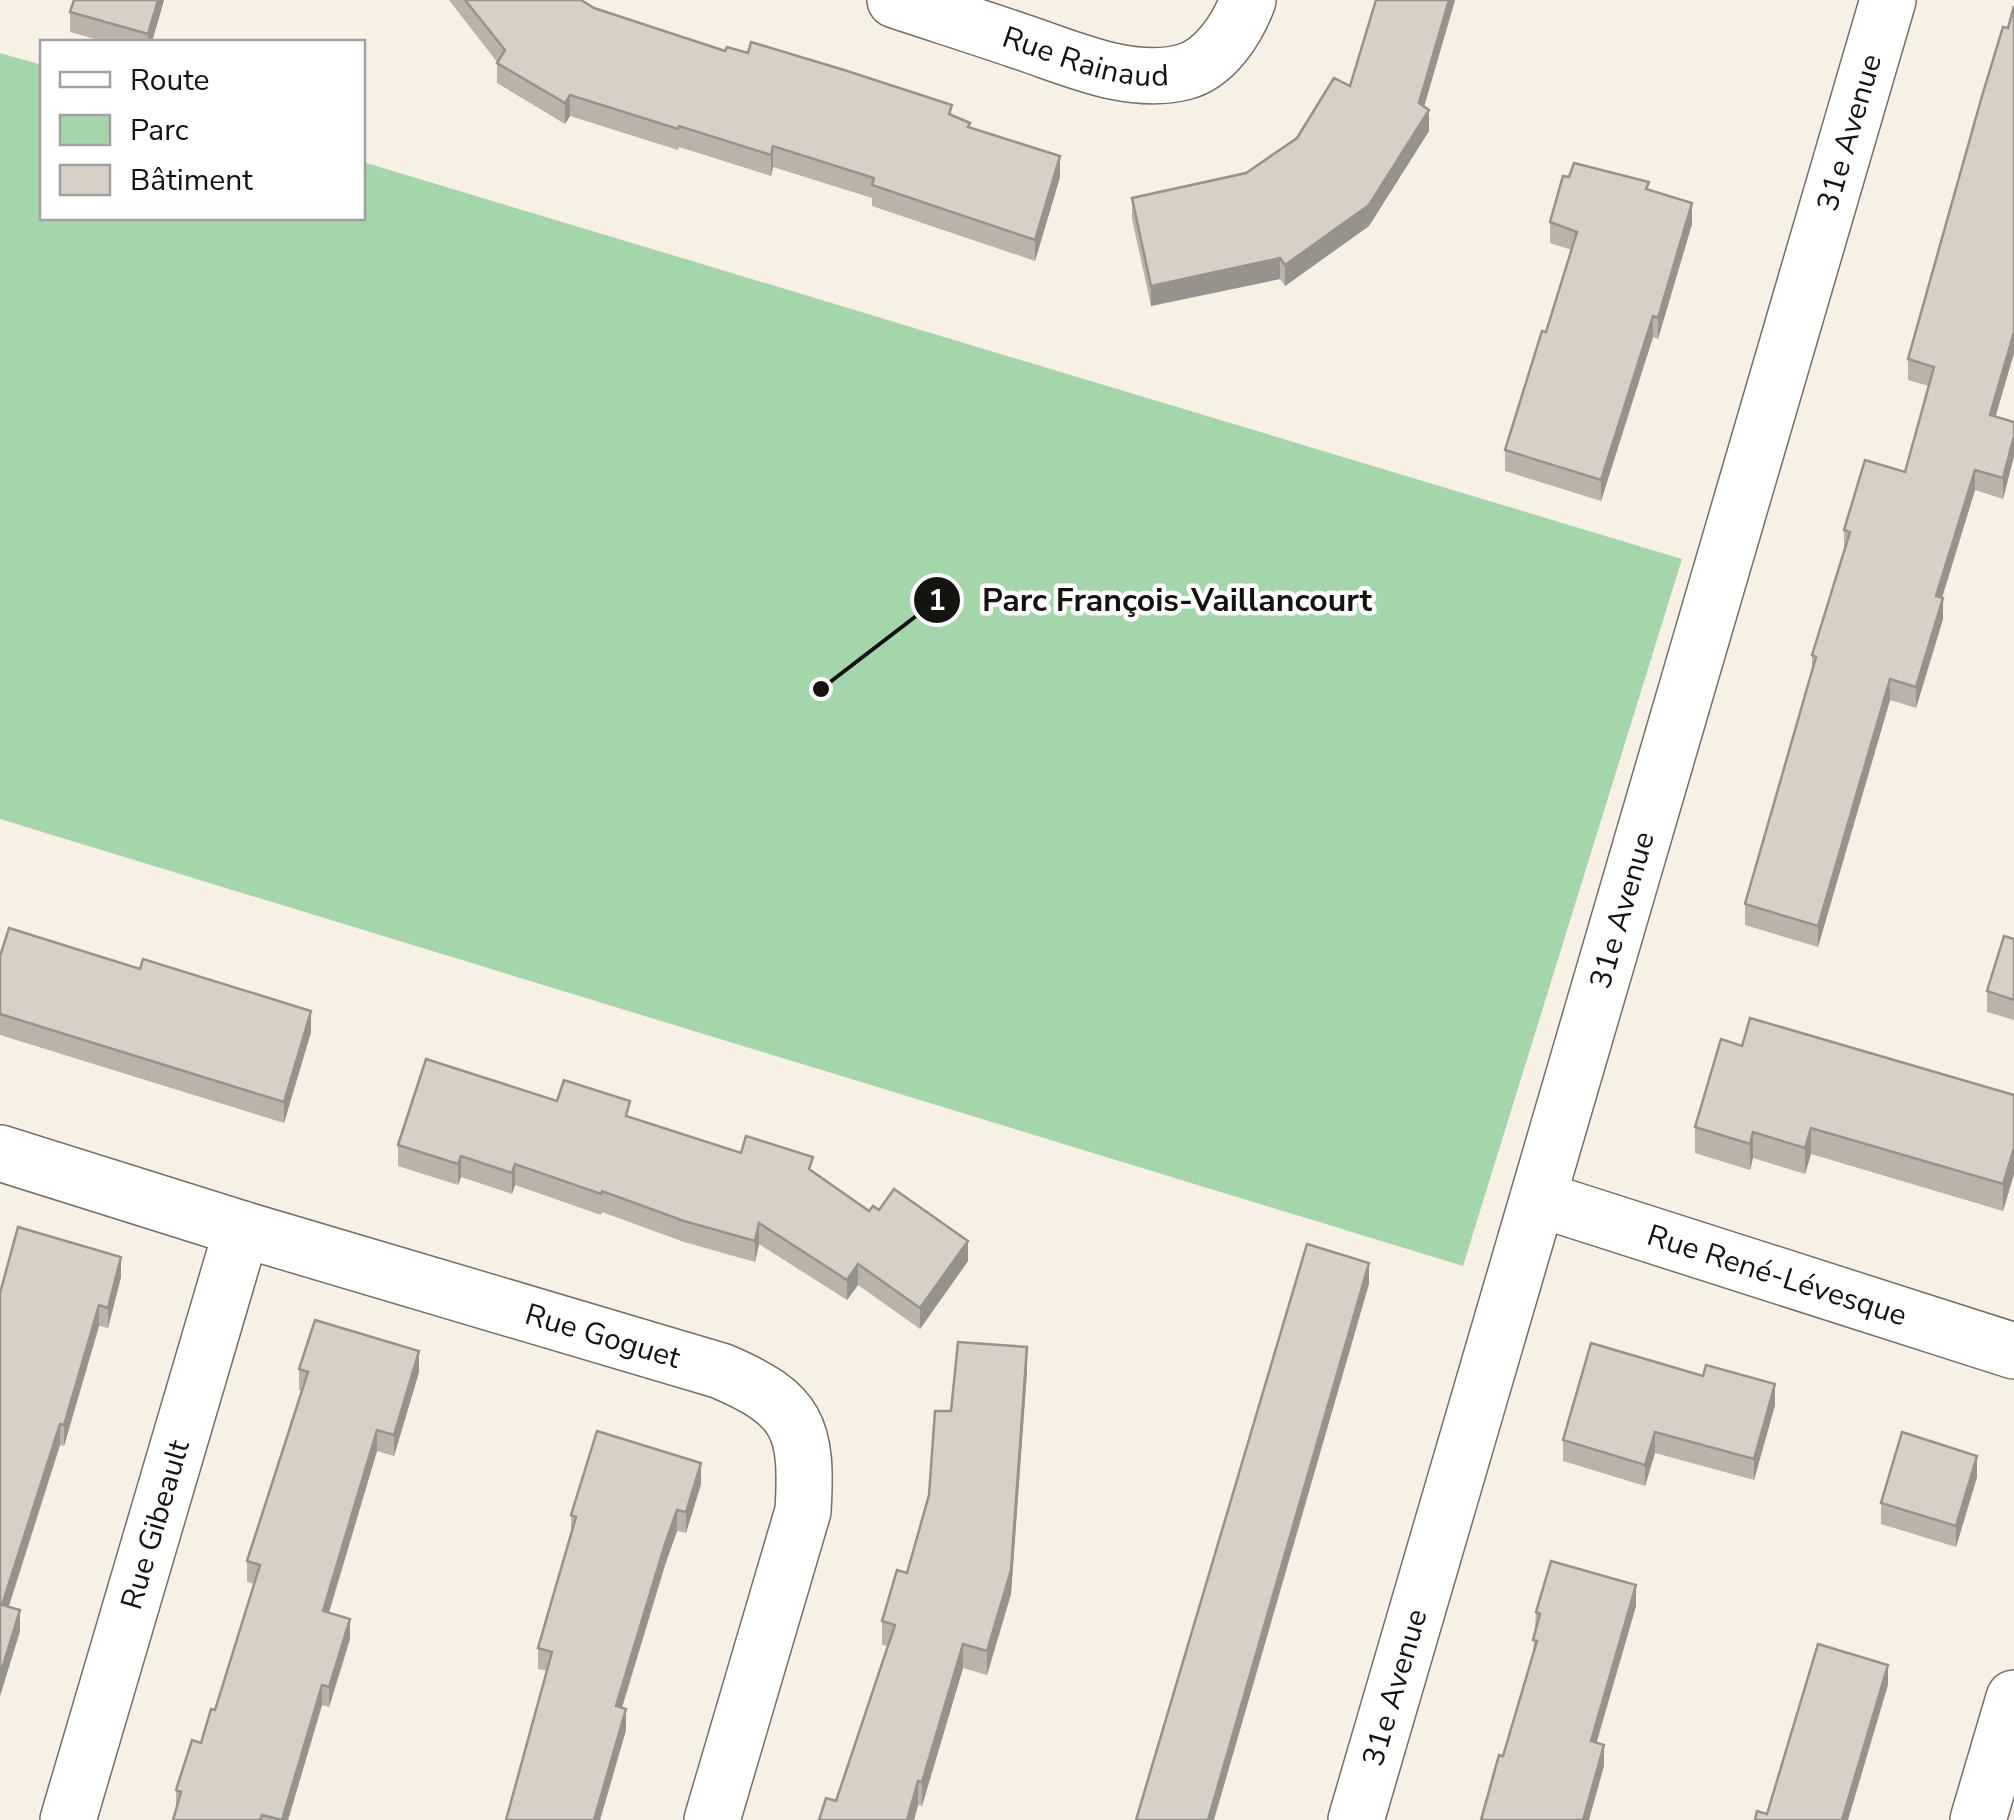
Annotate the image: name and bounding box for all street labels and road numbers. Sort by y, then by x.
street label: Rue Rainaud [997,16,1170,97]
street label: 31e Avenue [1807,49,1892,216]
street label: 31e Avenue [1580,827,1664,993]
street label: Rue René-Lévesque [1642,1214,1912,1336]
street label: Rue Goguet [520,1294,686,1378]
street label: Rue Gibeault [111,1434,199,1614]
street label: 31e Avenue [1352,1604,1437,1771]

